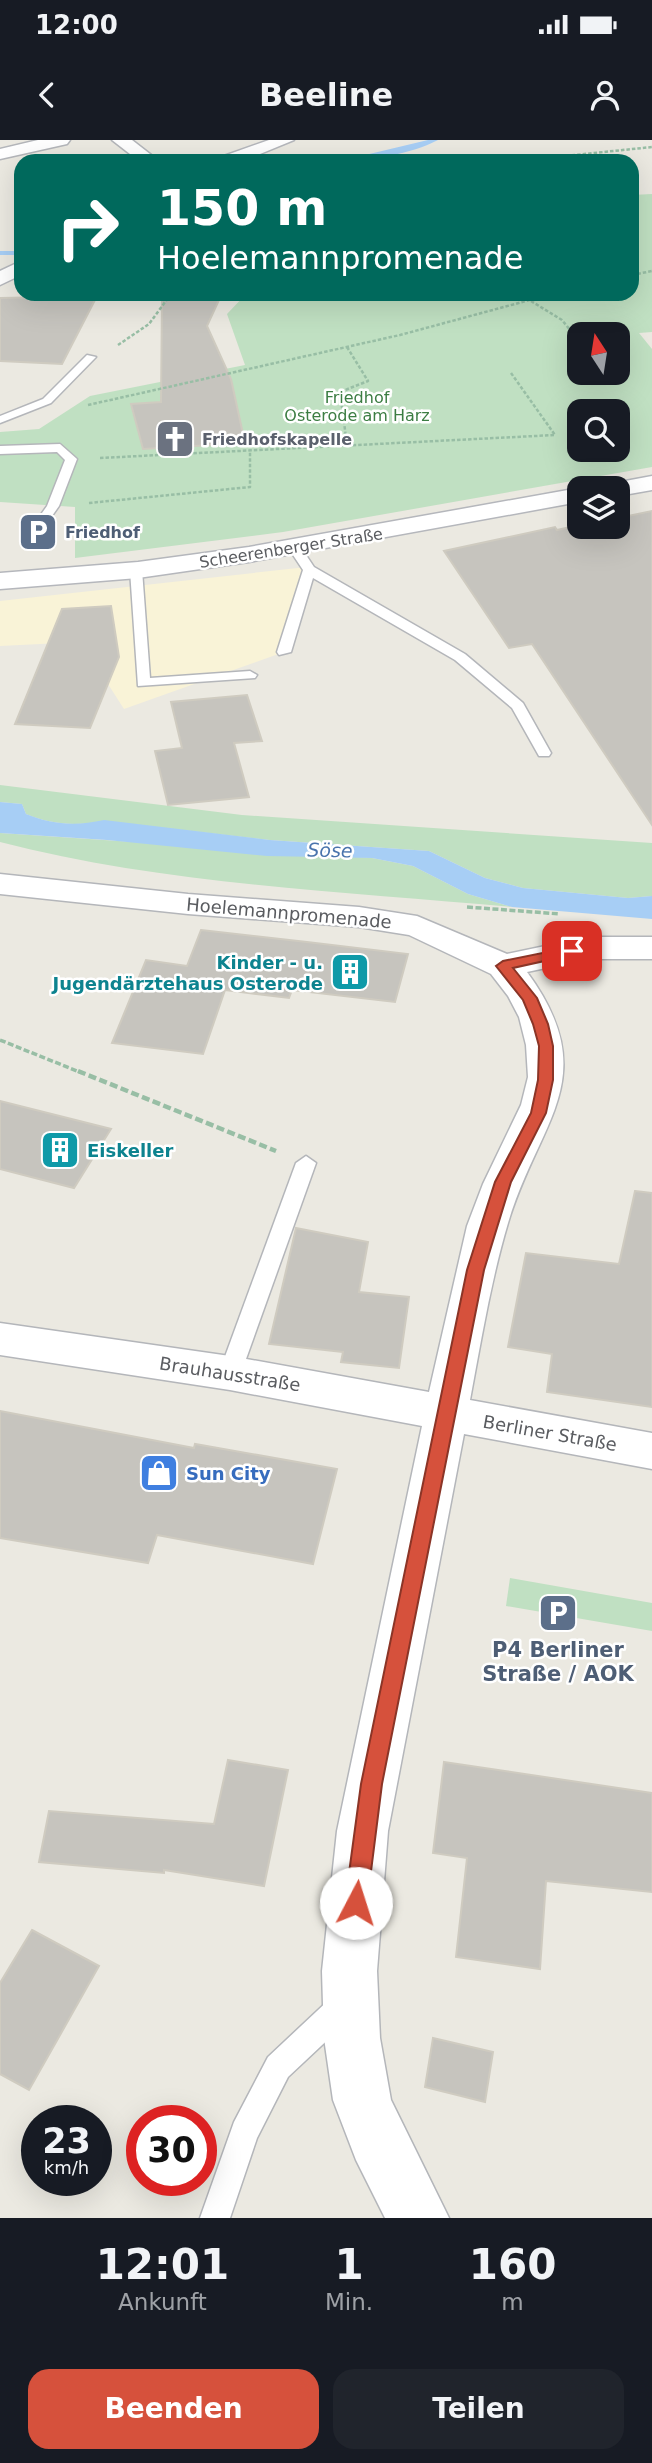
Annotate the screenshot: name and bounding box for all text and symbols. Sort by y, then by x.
text: 12:00 [35,10,118,40]
icon: back [28,76,66,114]
text: Beeline [259,76,393,114]
icon: person [586,76,624,114]
text: 150 m [157,180,327,237]
icon: right [42,182,133,273]
text: Hoelemannpromenade [157,239,523,277]
north arrow [567,322,630,385]
map controls [567,322,630,539]
park label: Friedhof Osterode am Harz [284,388,430,425]
button: search [567,399,630,462]
church icon: Friedhofskapelle [154,418,196,460]
place label: Friedhofskapelle [202,430,352,449]
button: layers [567,476,630,539]
parking icon: Friedhof [17,511,59,553]
place label: Friedhof [65,523,141,542]
street label: Scheerenberger Straße [198,524,384,572]
water label: Söse [307,839,353,861]
street label: Hoelemannpromenade [185,894,393,932]
pin [542,921,602,981]
icon: arrive [553,932,591,970]
building icon: Kinder - u. Jugendärztehaus Osterode [329,951,371,993]
place label: Kinder - u. Jugendärztehaus Osterode [50,952,323,994]
building icon: Eiskeller [39,1129,81,1171]
place label: Eiskeller [87,1140,173,1161]
street label: Brauhausstraße [158,1352,302,1396]
street label: Berliner Straße [481,1411,619,1455]
shop icon: Sun City [138,1452,180,1494]
place label: Sun City [186,1463,271,1484]
parking icon: P4 Berliner Straße / AOK [537,1592,579,1634]
place label: P4 Berliner Straße / AOK [482,1638,635,1686]
position arrow [319,1866,393,1940]
speed limit sign: 30 [126,2105,217,2196]
text: 23 [42,2121,91,2161]
text: km/h [44,2157,89,2178]
text: 12:01 [96,2240,229,2289]
text: 1 [334,2240,364,2289]
text: 160 [469,2240,556,2289]
text: Ankunft [118,2289,207,2315]
text: Min. [325,2289,373,2315]
text: m [501,2289,524,2315]
button: Beenden [28,2369,319,2449]
button: Teilen [333,2369,624,2449]

